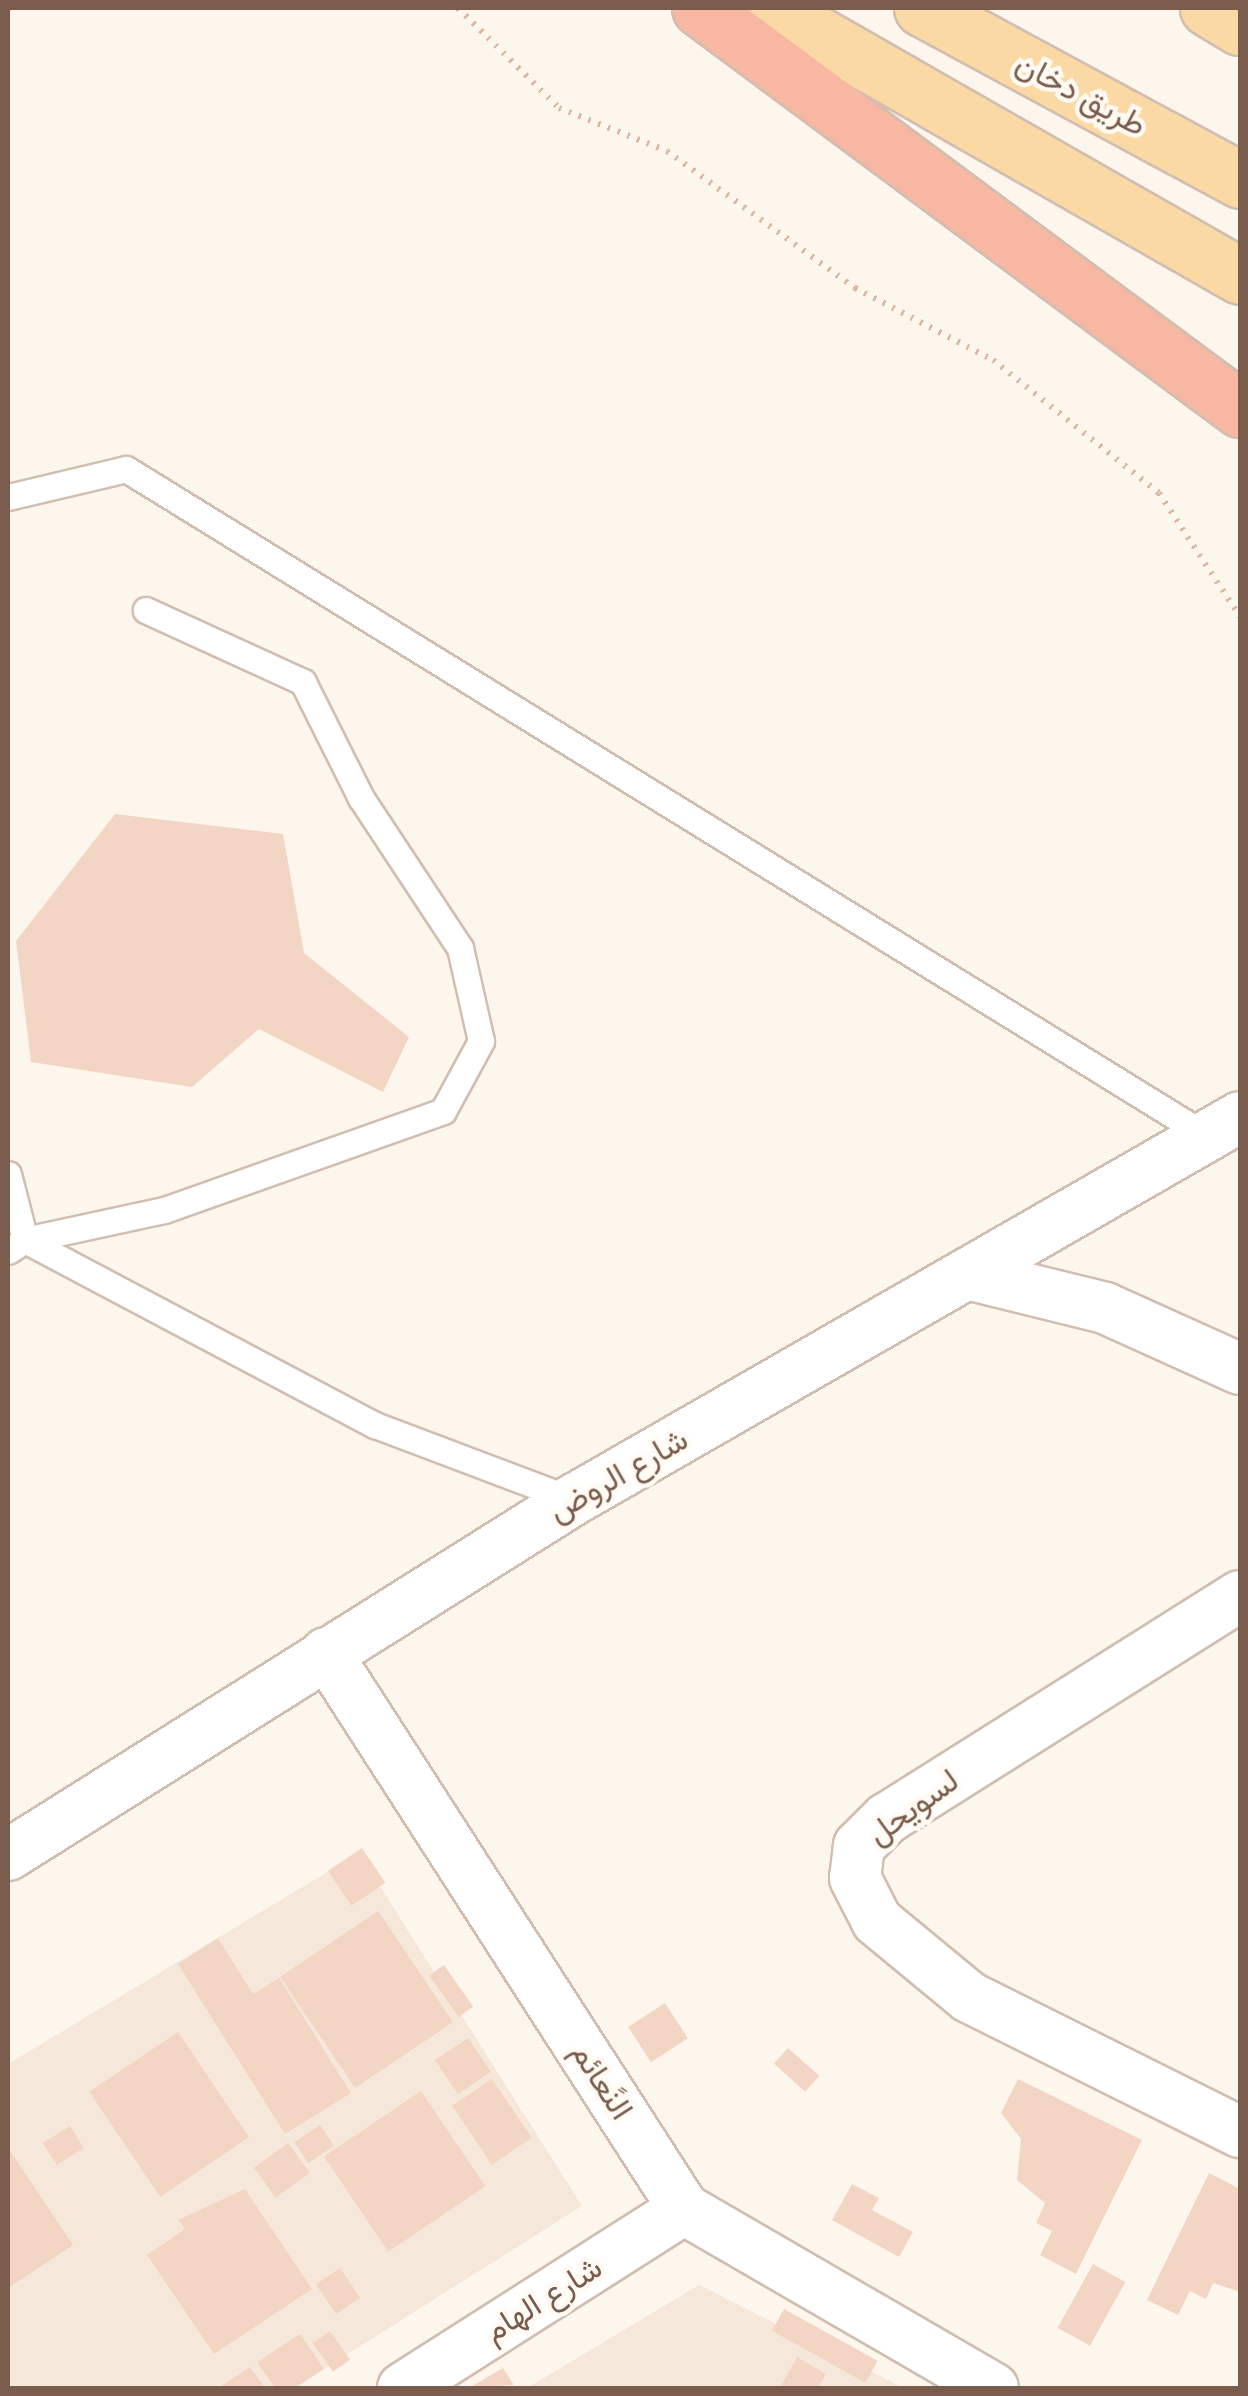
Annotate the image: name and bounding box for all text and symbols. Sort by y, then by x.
street label: طريق دخان [1009,44,1153,144]
street label: شارع الروض [542,1420,694,1530]
street label: لسويحل [860,1761,966,1853]
street label: النًعائم [563,2035,641,2127]
street label: شارع الهام [477,2248,609,2350]

